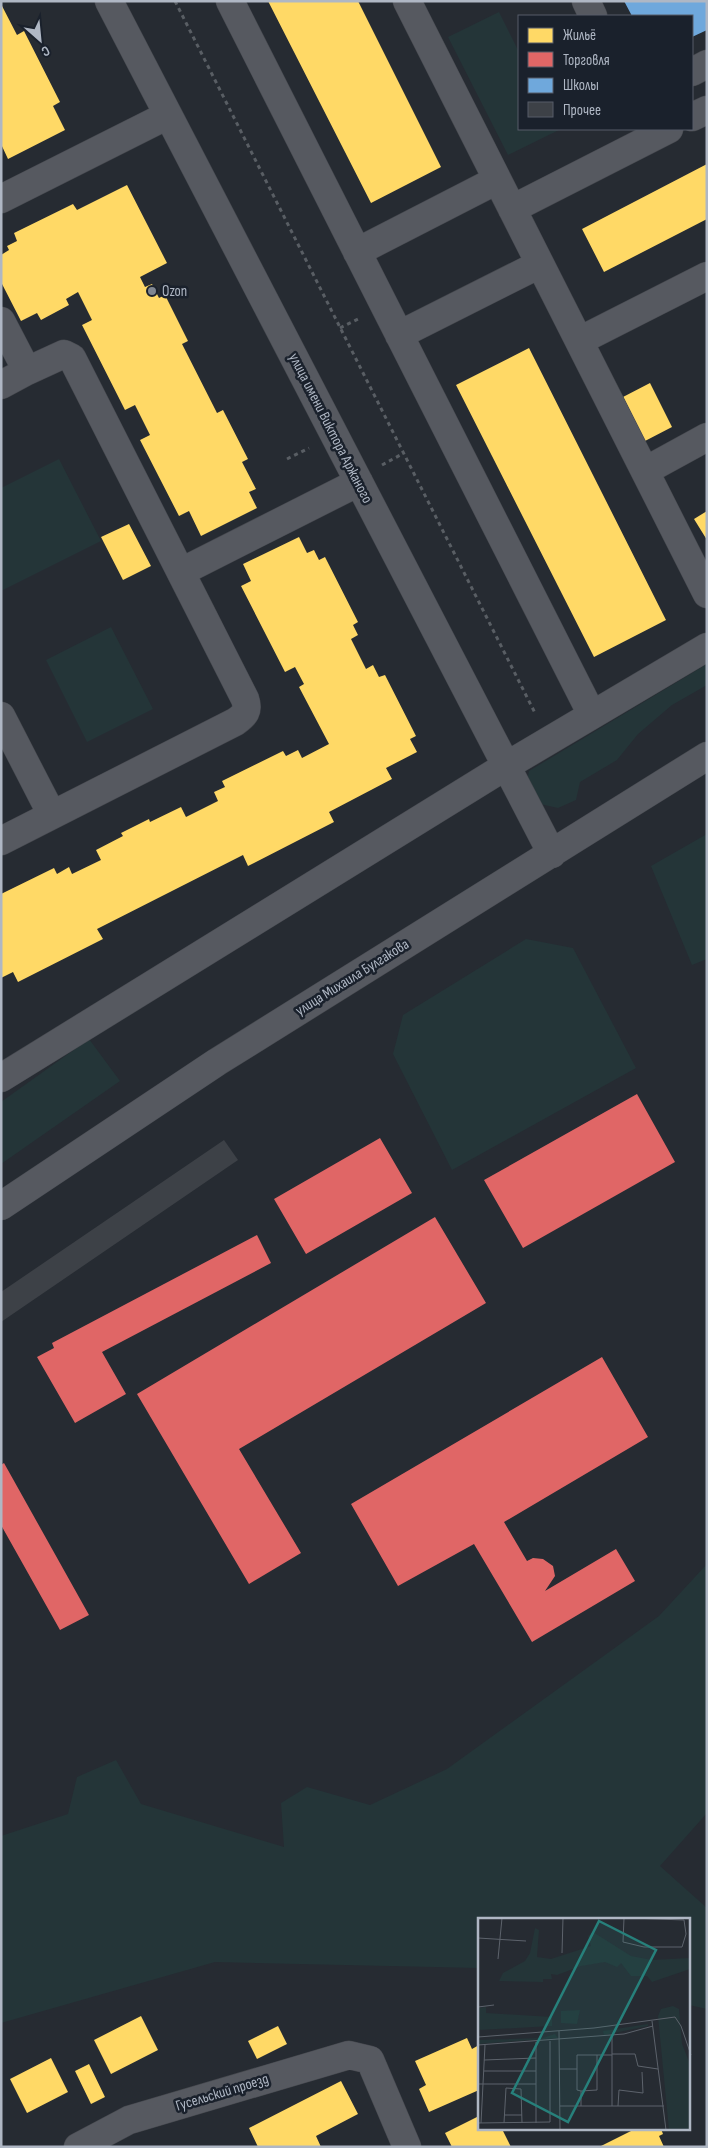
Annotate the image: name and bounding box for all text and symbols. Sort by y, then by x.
north arrow [15,15,65,65]
legend [518,15,693,130]
text: Жильё [563,26,596,45]
text: С [39,42,53,60]
text: Торговля [563,51,610,70]
text: Школы [563,76,599,95]
text: Прочее [563,101,601,120]
place label: Ozon [162,282,187,301]
marker: Ozon [146,285,158,297]
street label: улица имени Виктора Аржаного [284,350,377,507]
street label: улица Михаила Булгакова [292,935,413,1020]
inset map [478,1918,690,2130]
street label: Гусельский проезд [173,2069,271,2116]

